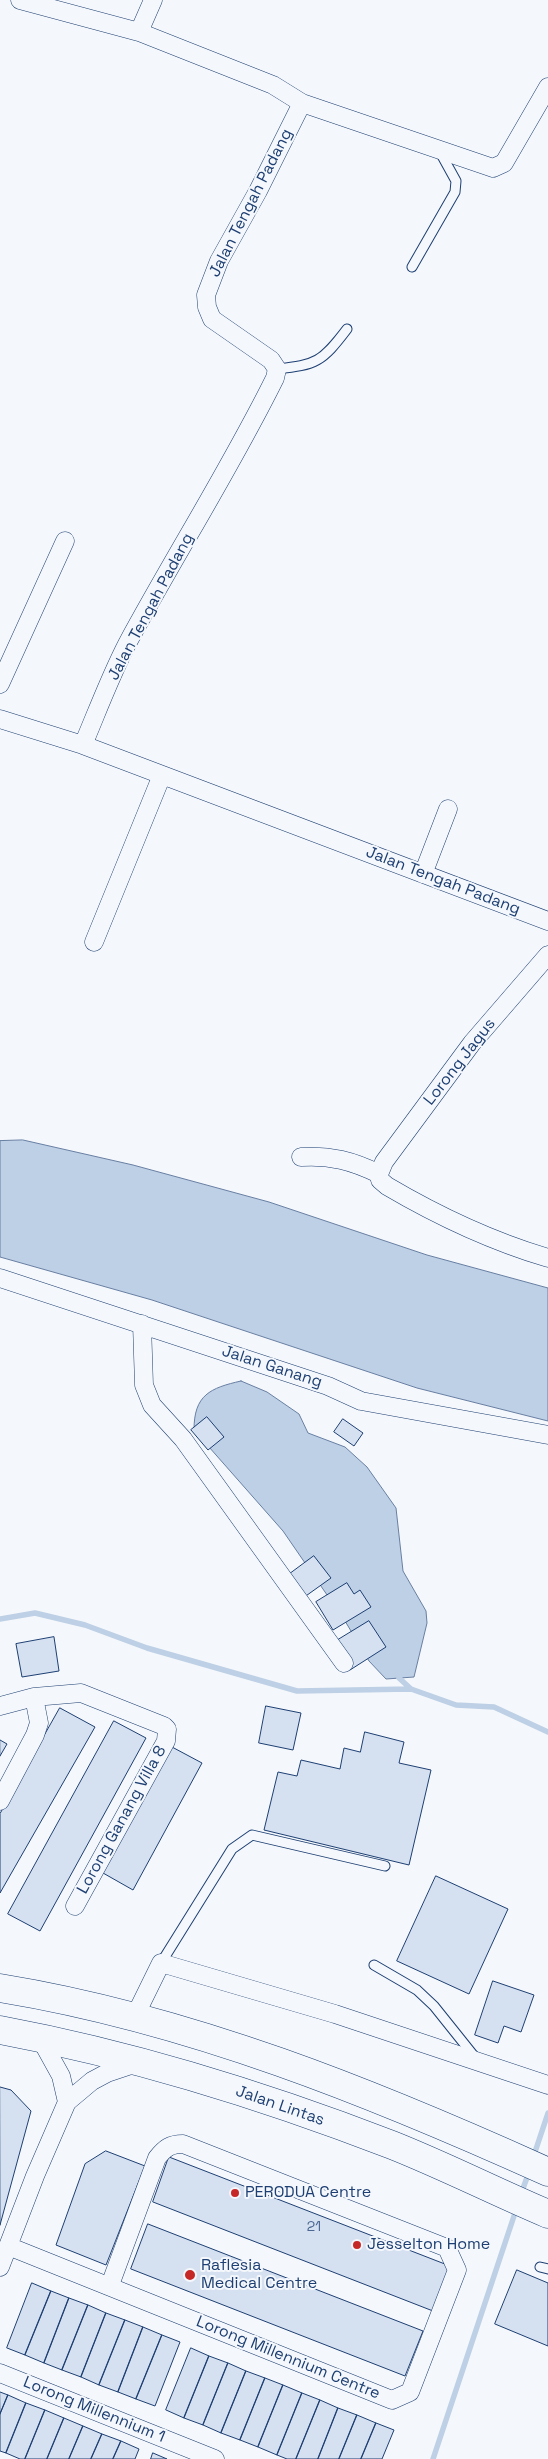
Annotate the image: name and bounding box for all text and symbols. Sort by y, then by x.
street label: Jalan Tengah Padang [205,126,297,280]
street label: Jalan Tengah Padang [104,530,198,684]
street label: Jalan Tengah Padang [363,843,523,919]
street label: Lorong Jagus [420,1015,500,1109]
street label: Jalan Ganang [219,1342,325,1392]
street label: Lorong Ganang Villa 8 [73,1743,171,1897]
street label: Jalan Lintas [233,2082,327,2130]
place label: PERODUA Centre [245,2183,371,2203]
marker: PERODUA Centre [229,2187,241,2199]
house number: 21 [307,2219,321,2235]
place label: Jesselton Home [367,2235,490,2255]
marker: Jesselton Home [351,2239,363,2251]
place label: Raflesia Medical Centre [201,2256,317,2294]
marker: Raflesia Medical Centre [183,2268,197,2282]
street label: Lorong Millennium Centre [193,2312,383,2404]
street label: Lorong Millennium 1 [20,2373,168,2447]

